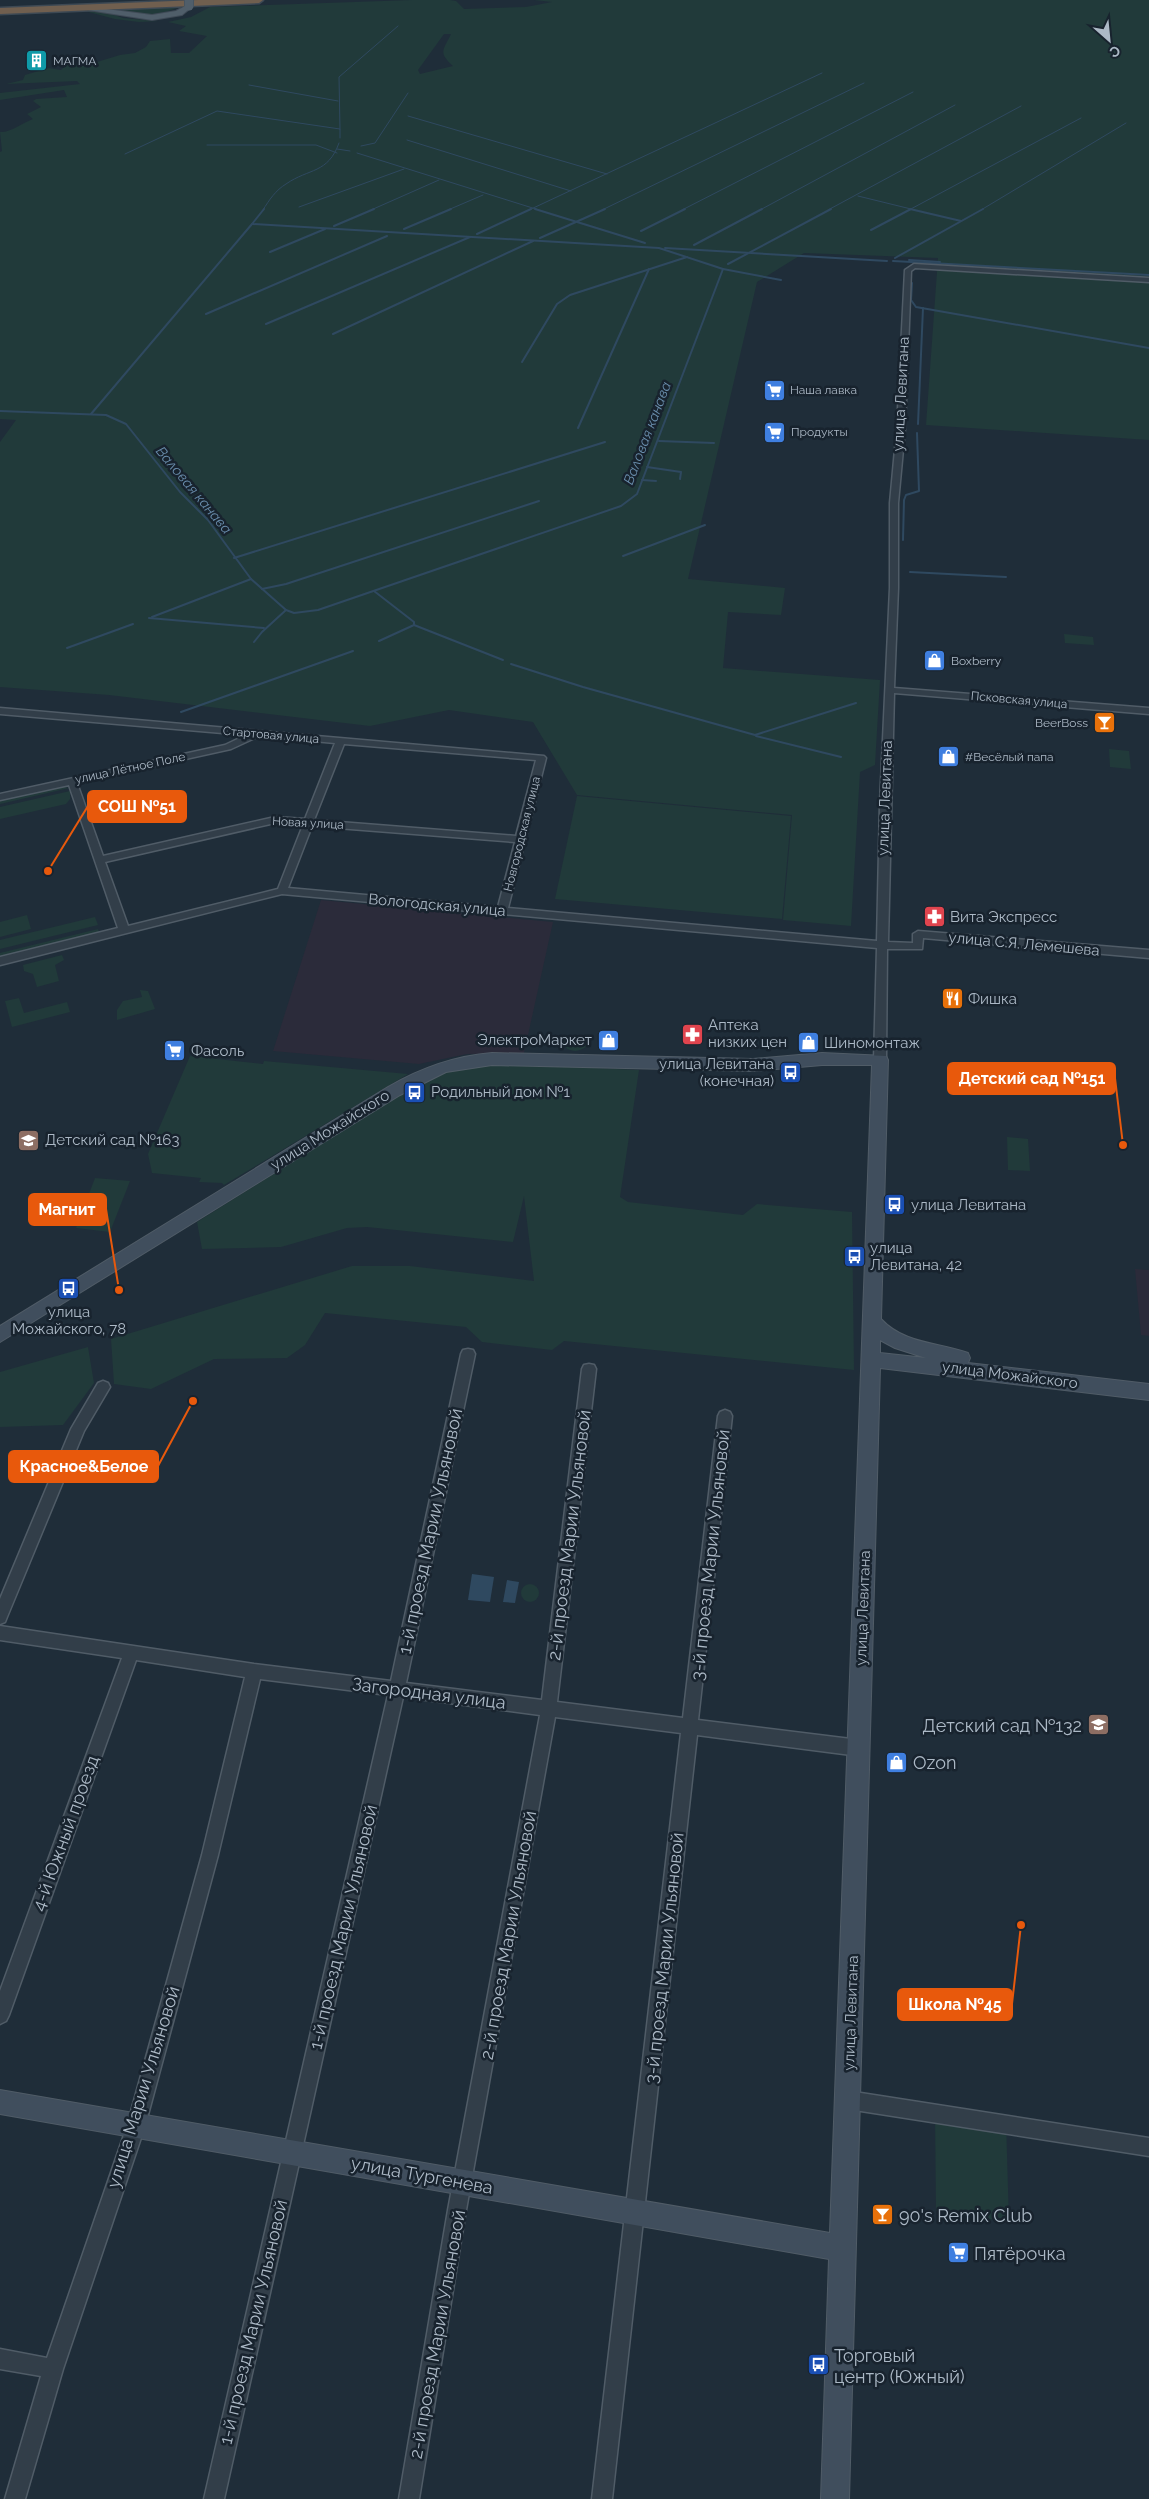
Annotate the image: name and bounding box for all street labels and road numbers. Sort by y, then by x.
street label: улица Левитана [889,336,913,452]
street label: Псковская улица [970,689,1068,711]
street label: Стартовая улица [222,724,320,746]
street label: улица Левитана [874,740,896,856]
street label: улица Лётное Поле [74,749,186,787]
street label: Новгородская улица [501,775,543,893]
street label: Новая улица [272,814,344,832]
street label: Вологодская улица [368,890,506,920]
street label: улица С.Я. Лемешева [948,928,1100,960]
street label: улица Можайского [267,1086,393,1174]
street label: улица Можайского [941,1358,1079,1392]
street label: 1-й проезд Марии Ульяновой [394,1406,466,1656]
street label: 2-й проезд Марии Ульяновой [543,1408,595,1662]
street label: 3-й проезд Марии Ульяновой [686,1428,734,1682]
street label: улица Левитана [852,1550,874,1666]
street label: Загородная улица [351,1673,507,1713]
street label: 4-й Южный проезд [27,1752,103,1914]
street label: 1-й проезд Марии Ульяновой [305,1803,381,2051]
street label: 2-й проезд Марии Ульяновой [476,1809,540,2061]
street label: 3-й проезд Марии Ульяновой [640,1831,688,2085]
street label: улица Левитана [840,1955,862,2071]
street label: улица Марии Ульяновой [102,1984,184,2190]
street label: улица Тургенева [349,2152,495,2198]
street label: 1-й проезд Марии Ульяновой [215,2198,291,2446]
street label: 2-й проезд Марии Ульяновой [405,2208,469,2460]

